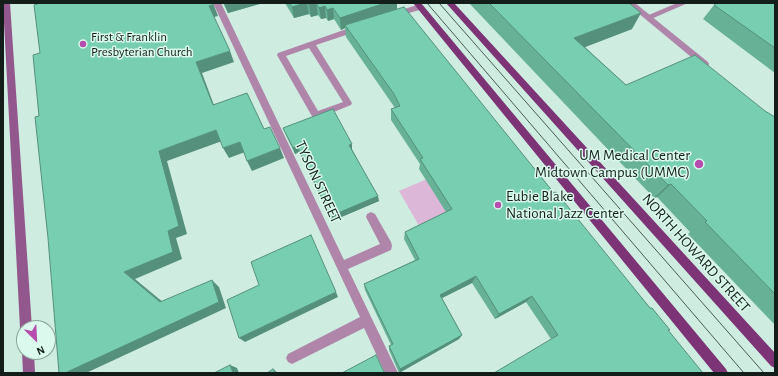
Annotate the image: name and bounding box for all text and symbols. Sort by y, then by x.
place label: First & Franklin Presbyterian Church [91,29,193,60]
marker: First & Franklin Presbyterian Church [78,39,88,49]
street label: TYSON STREET [291,138,345,226]
place label: UM Medical Center Midtown Campus (UMMC) [535,146,690,181]
marker: UM Medical Center Midtown Campus (UMMC) [693,158,705,170]
place label: Eubie Blake National Jazz Center [506,187,624,222]
street label: NORTH HOWARD STREET [638,190,754,316]
marker: Eubie Blake National Jazz Center [493,200,503,210]
north arrow [16,320,56,360]
text: N [35,344,46,357]

